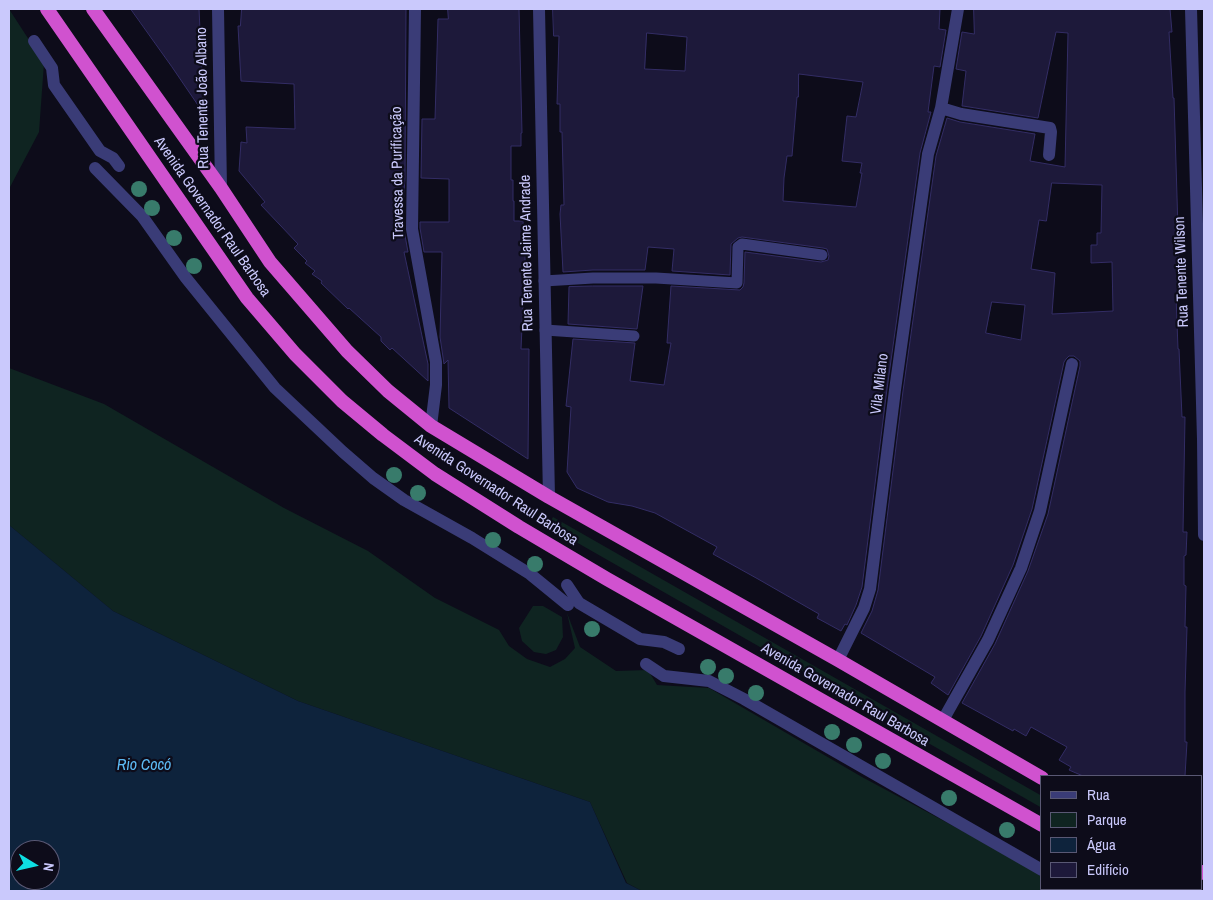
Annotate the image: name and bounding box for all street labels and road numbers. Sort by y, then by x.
street label: Rua Tenente João Albano [193,27,213,169]
street label: Travessa da Purificação [388,106,408,240]
street label: Avenida Governador Raul Barbosa [150,134,274,300]
street label: Rua Tenente Jaime Andrade [517,175,537,331]
street label: Rua Tenente Wilson [1171,216,1193,328]
street label: Vila Milano [867,352,893,416]
street label: Avenida Governador Raul Barbosa [411,430,581,550]
street label: Avenida Governador Raul Barbosa [758,639,932,751]

